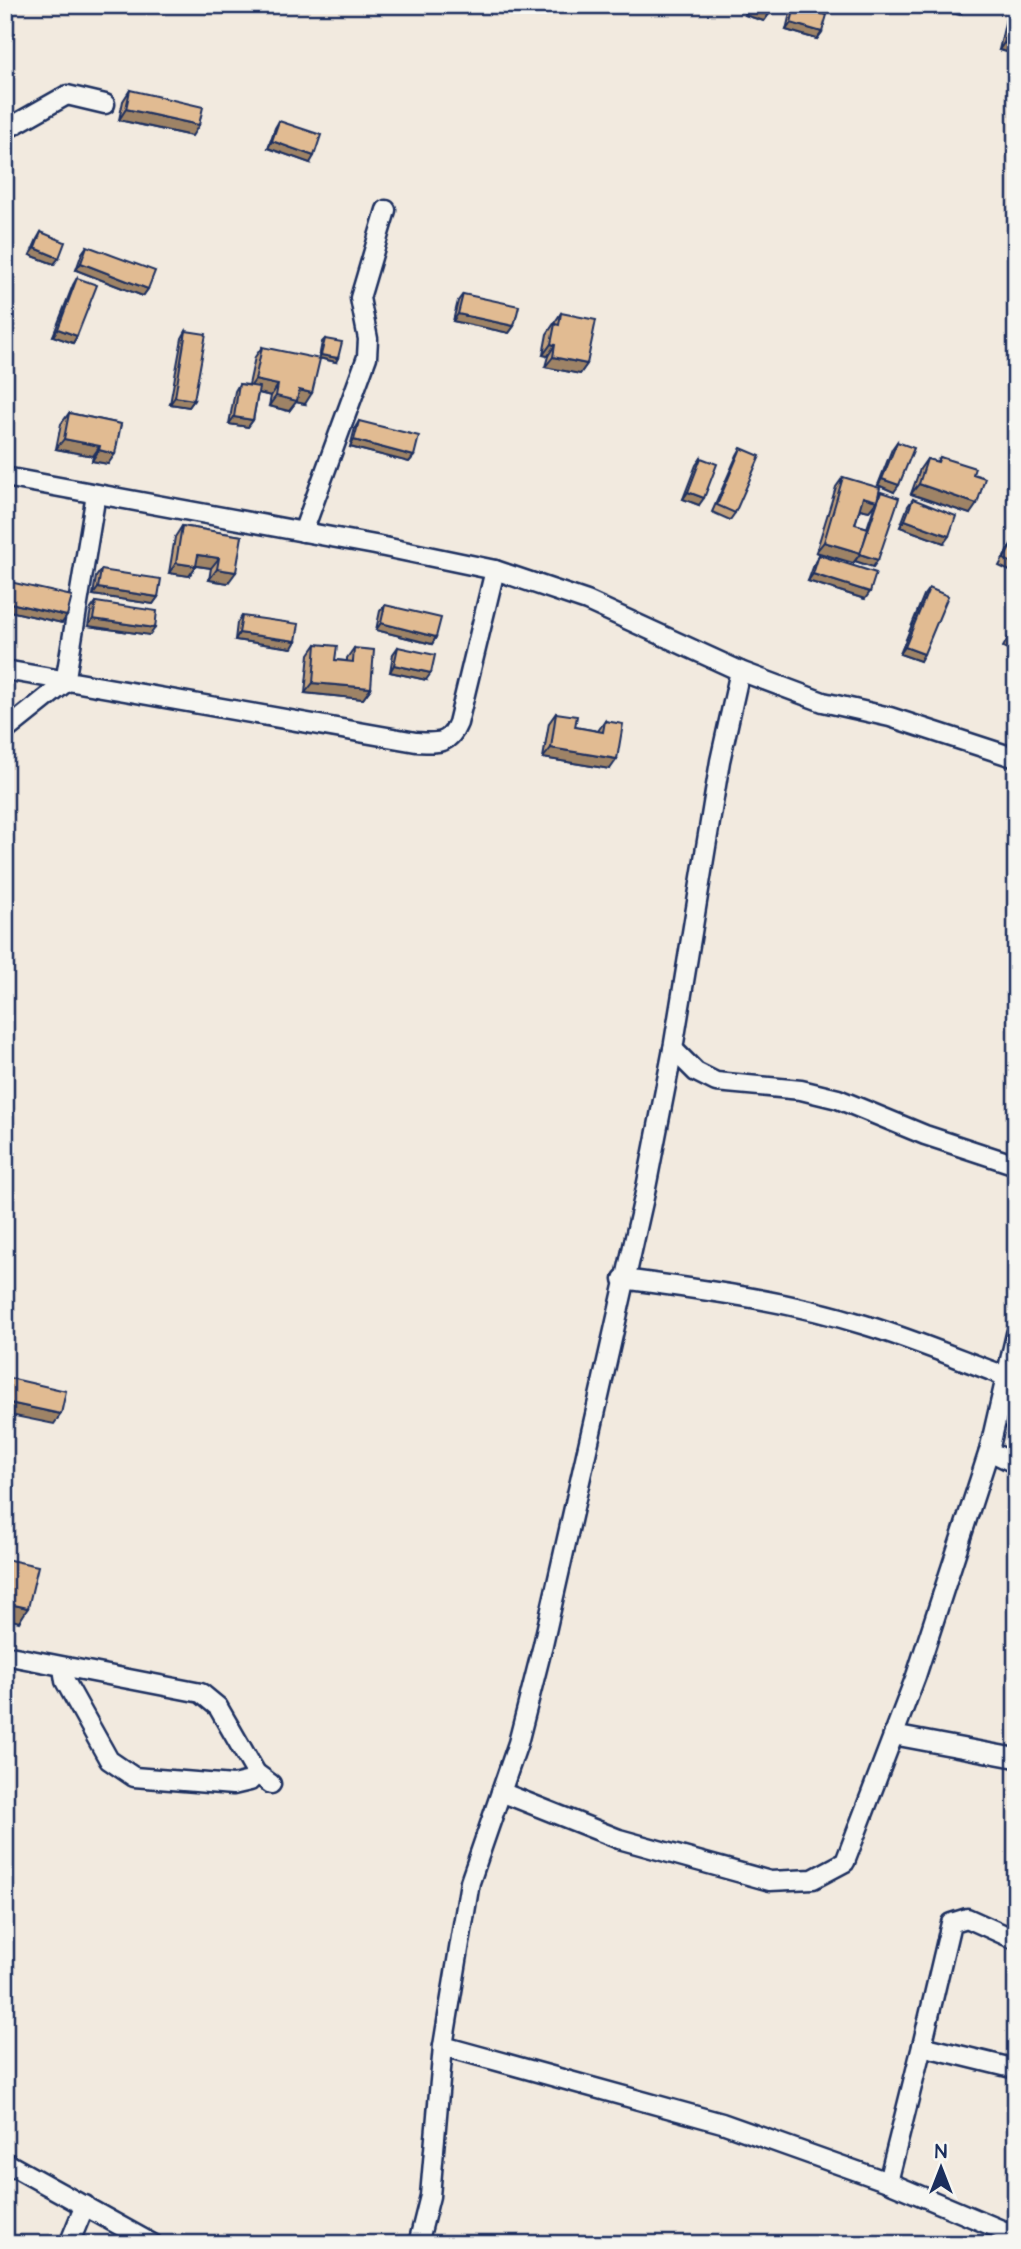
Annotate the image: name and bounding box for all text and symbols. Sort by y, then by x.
north arrow [906,2134,976,2204]
text: N [935,2139,947,2166]

